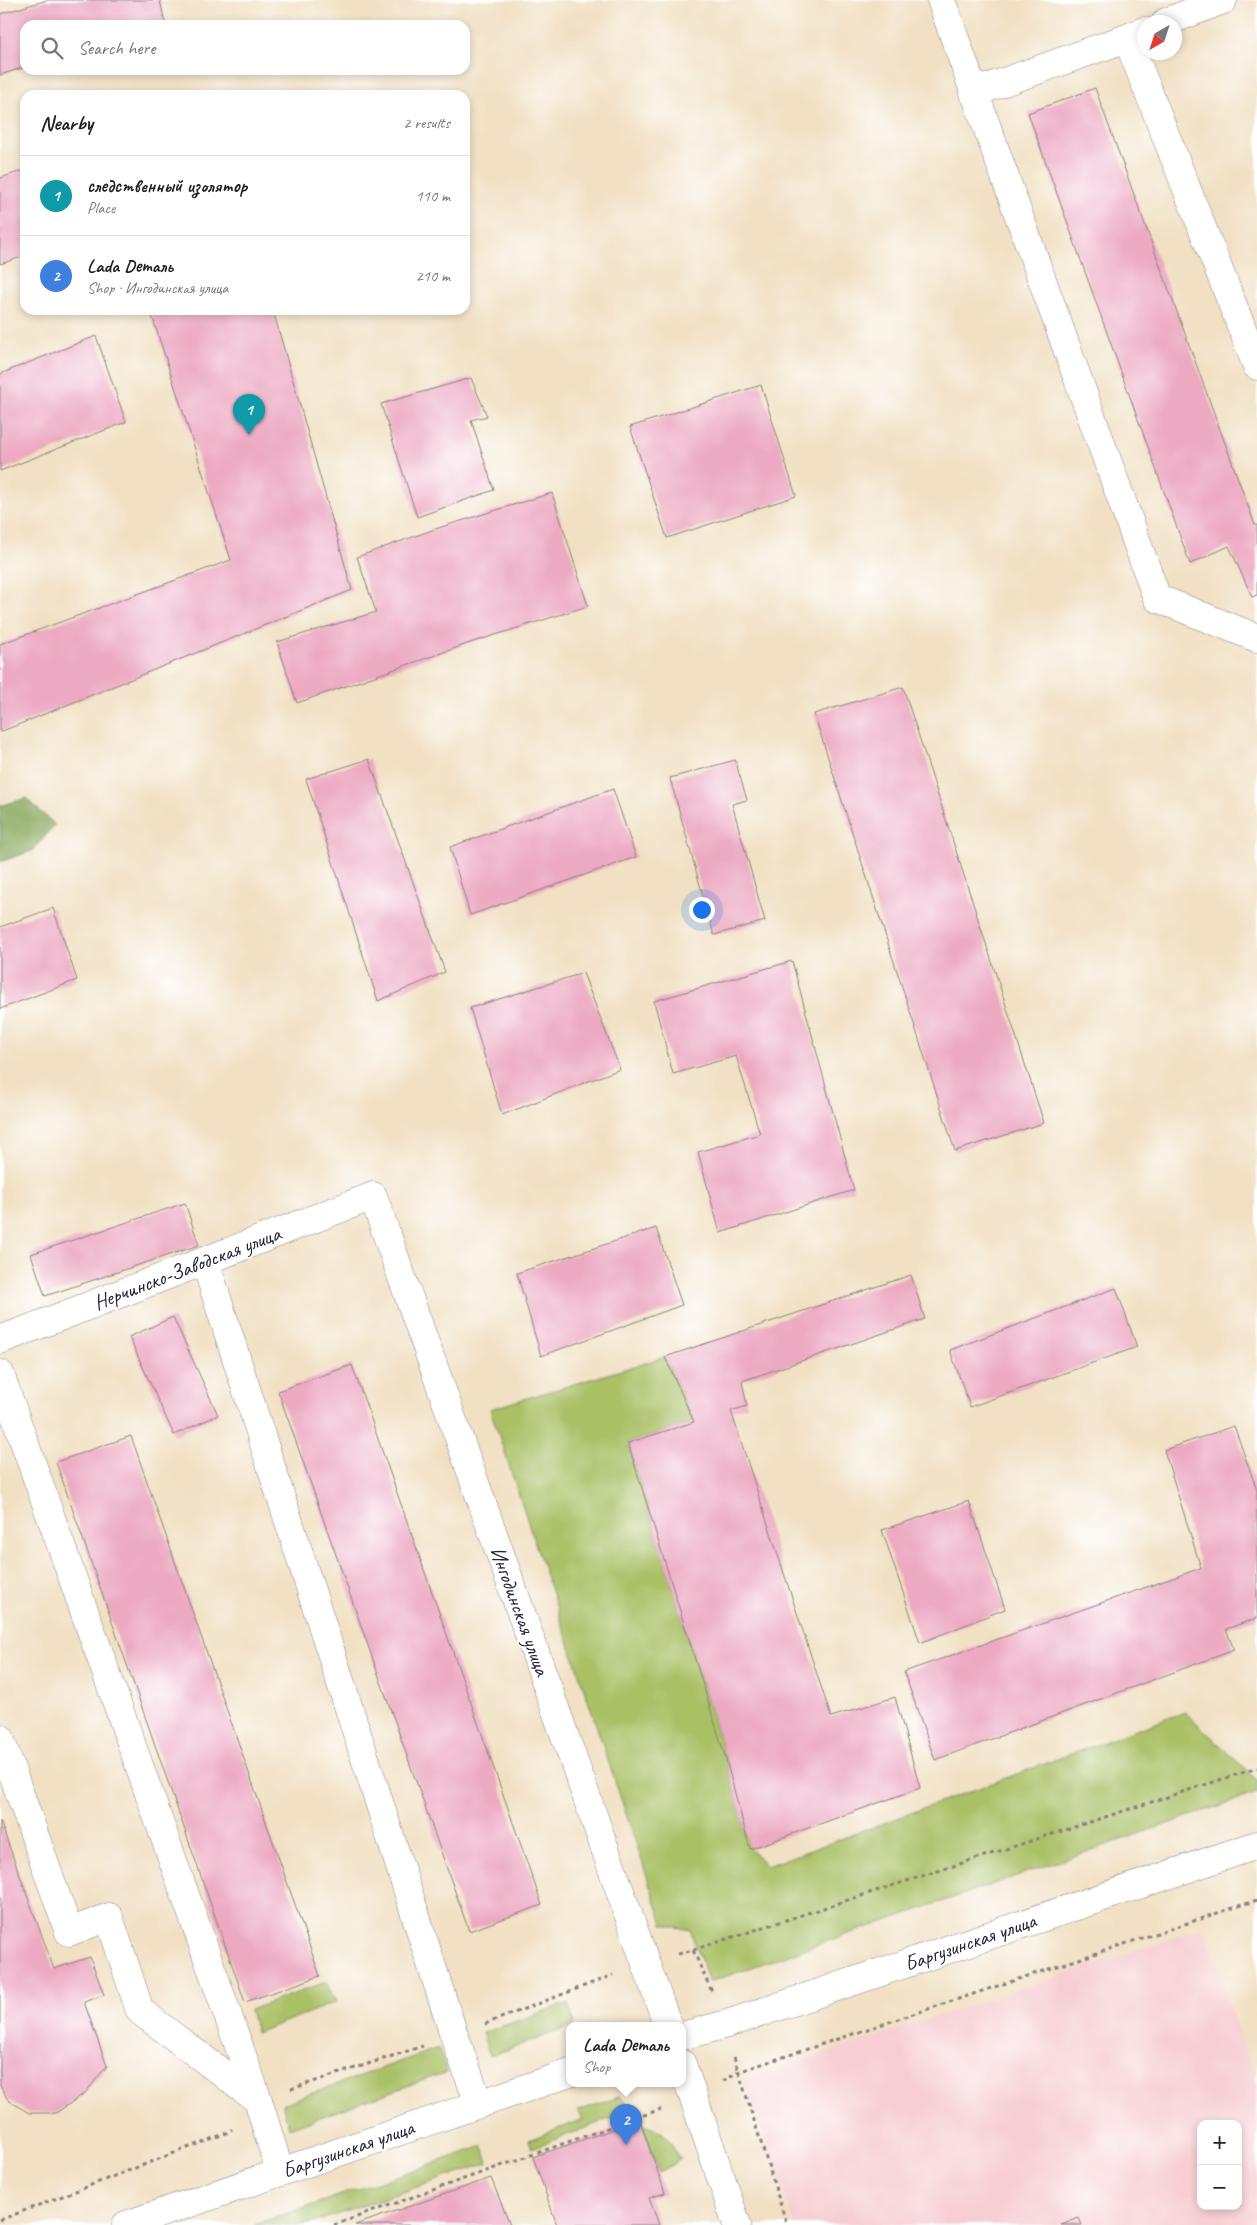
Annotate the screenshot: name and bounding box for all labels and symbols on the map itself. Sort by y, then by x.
north arrow [1137,15,1182,60]
pin: 1 [233,394,265,435]
your location [689,897,715,923]
street label: Нерчинско-Заводская улица [90,1220,286,1316]
street label: Ингодинская улица [485,1543,556,1681]
street label: Баргузинская улица [901,1907,1041,1977]
pin: 2 [610,2104,642,2145]
street label: Баргузинская улица [279,2114,419,2184]

